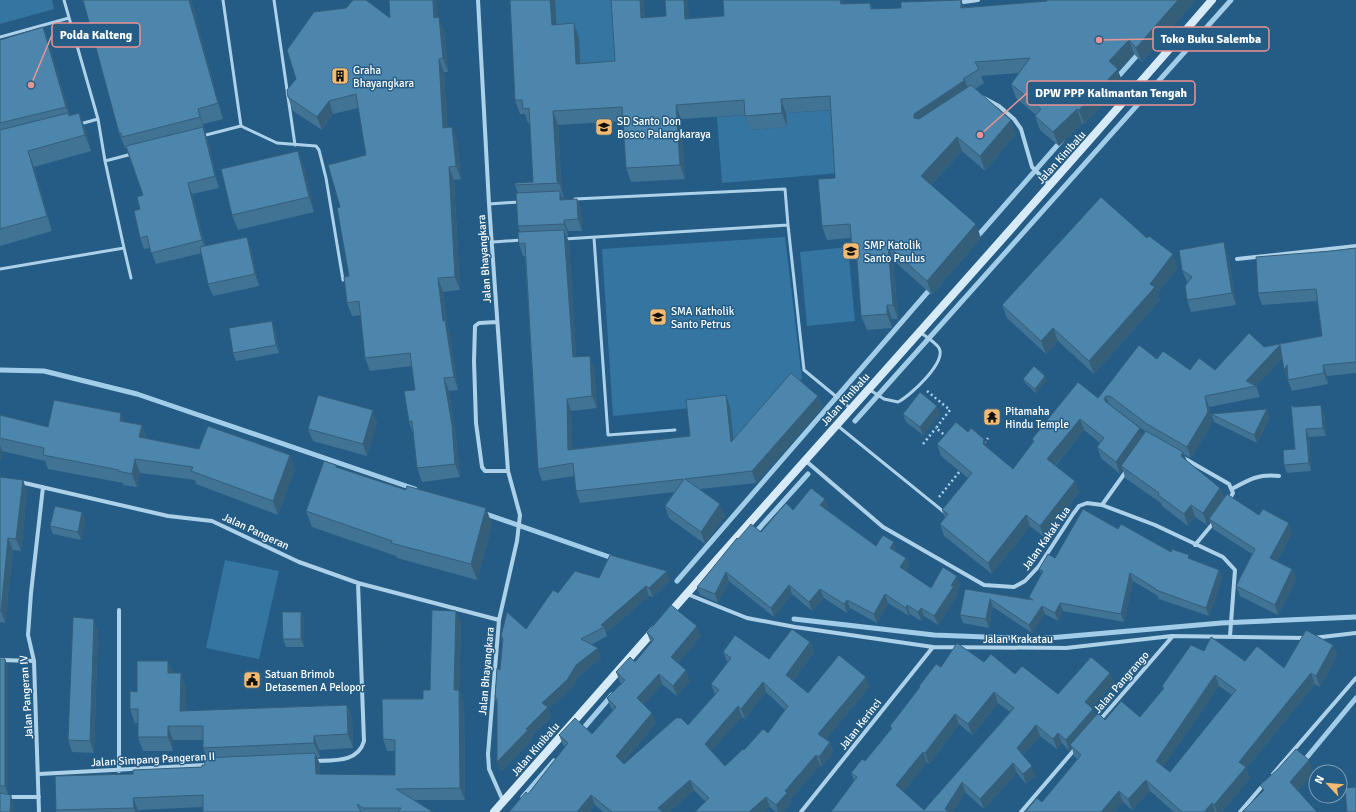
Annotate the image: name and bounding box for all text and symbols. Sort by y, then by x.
callout: Polda Kalteng [52,23,140,47]
callout: Toko Buku Salemba [1153,27,1269,51]
text: Polda Kalteng [60,28,133,43]
text: Toko Buku Salemba [1161,32,1261,47]
place label: Graha Bhayangkara [353,64,415,90]
building icon: Graha Bhayangkara [330,66,350,86]
callout: DPW PPP Kalimantan Tengah [1027,81,1195,105]
text: DPW PPP Kalimantan Tengah [1035,86,1188,101]
place label: SD Santo Don Bosco Palangkaraya [617,115,711,141]
school or university icon: SD Santo Don Bosco Palangkaraya [594,117,614,137]
street label: Jalan Kinibalu [1034,128,1088,186]
street label: Jalan Bhayangkara [475,214,494,304]
place label: SMP Katolik Santo Paulus [864,239,925,265]
school or university icon: SMP Katolik Santo Paulus [841,241,861,261]
place label: SMA Katholik Santo Petrus [671,305,735,331]
school or university icon: SMA Katholik Santo Petrus [648,307,668,327]
street label: Jalan Kinibalu [818,370,872,428]
place label: Pitamaha Hindu Temple [1005,405,1069,431]
temple icon: Pitamaha Hindu Temple [982,407,1002,427]
street label: Jalan Kakak Tua [1020,504,1073,573]
street label: Jalan Pangeran [220,510,291,553]
street label: Jalan Bhayangkara [476,626,497,716]
street label: Jalan Krakatau [983,633,1053,646]
street label: Jalan Pangrango [1091,648,1152,716]
street label: Jalan Pangeran IV [17,654,36,739]
place label: Satuan Brimob Detasemen A Pelopor [265,668,365,694]
public building icon: Satuan Brimob Detasemen A Pelopor [242,670,262,690]
street label: Jalan Kerinci [837,696,884,752]
street label: Jalan Kinibalu [509,720,562,779]
street label: Jalan Simpang Pangeran II [91,750,215,769]
north arrow [1308,764,1348,804]
text: N [1312,774,1327,786]

